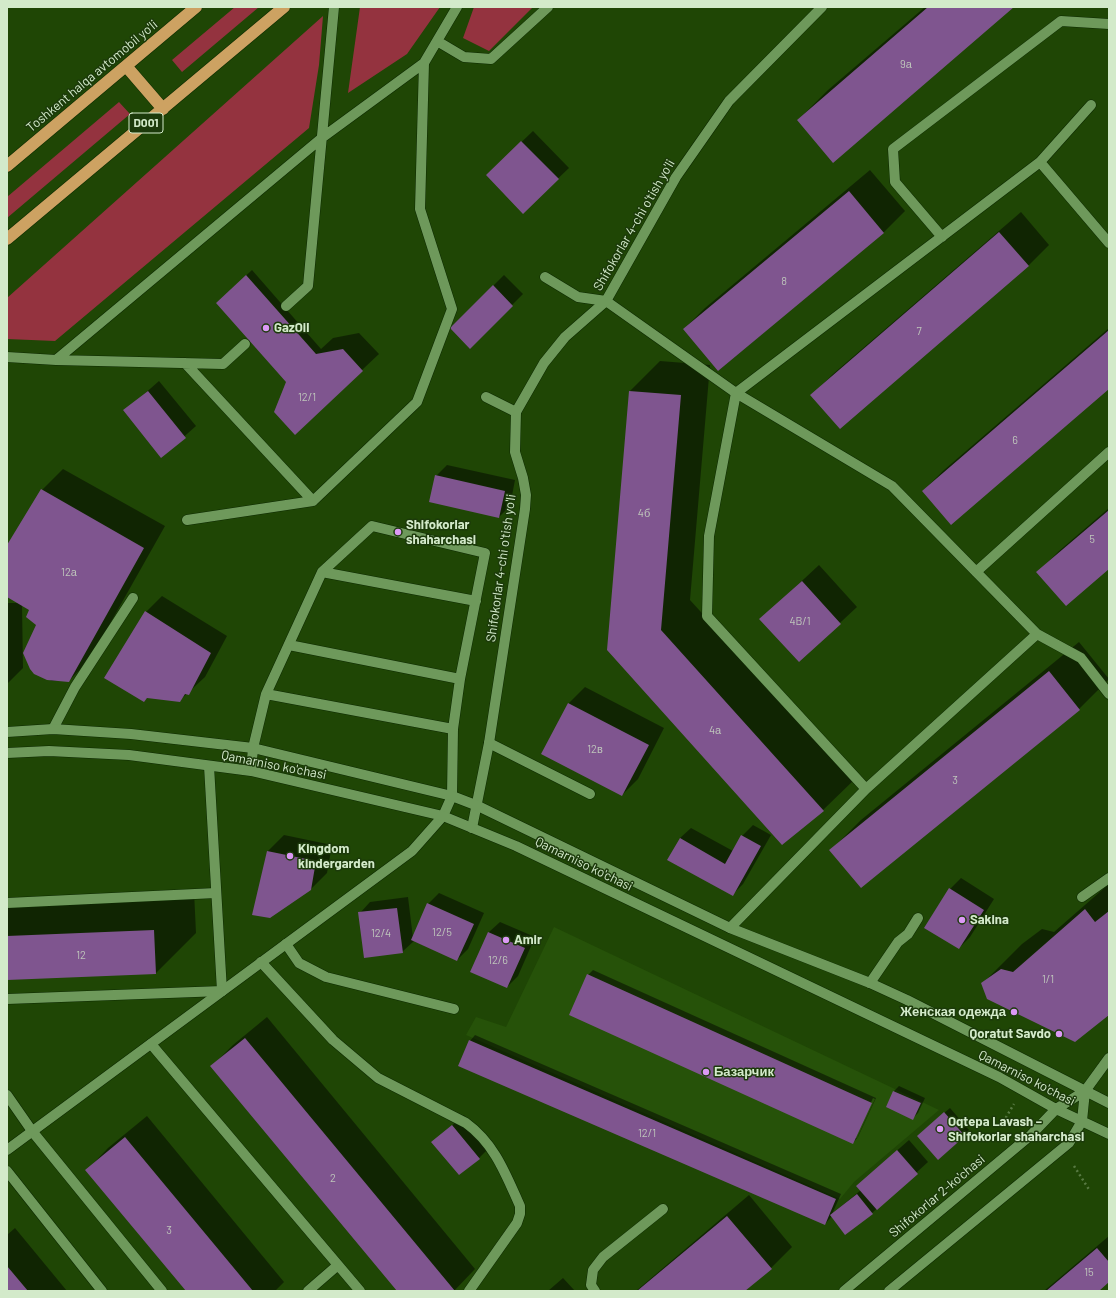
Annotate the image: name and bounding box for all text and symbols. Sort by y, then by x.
street label: Toshkent halqa avtomobil yo'li [23,17,161,135]
house number: 9а [900,57,912,71]
road number: D001 [129,113,163,133]
street label: Shifokorlar 4-chi o'tish yo'li [590,156,678,294]
house number: 8 [781,274,787,288]
place label: GazOil [274,320,309,336]
marker: GazOil [261,323,271,333]
house number: 7 [916,324,922,338]
house number: 12/1 [298,390,316,404]
house number: 6 [1012,433,1018,447]
street label: Shifokorlar 4-chi o'tish yo'li [483,493,519,643]
house number: 4б [638,506,650,520]
place label: Shifokorlar shaharchasi [406,517,476,548]
marker: Shifokorlar shaharchasi [393,527,403,537]
house number: 5 [1089,532,1095,546]
house number: 12а [61,565,77,579]
house number: 4B/1 [789,614,811,628]
house number: 4а [709,723,721,737]
house number: 12в [587,742,603,756]
street label: Qamarniso ko'chasi [220,747,328,783]
house number: 3 [952,773,958,787]
street label: Qamarniso ko'chasi [533,834,635,894]
place label: Kingdom kindergarden [298,841,375,872]
marker: Kingdom kindergarden [285,851,295,861]
place label: Sakina [970,912,1009,928]
marker: Sakina [957,915,967,925]
house number: 12/5 [432,925,452,939]
house number: 12/4 [371,926,391,940]
place label: Amir [514,932,542,948]
marker: Amir [501,935,511,945]
house number: 12 [76,948,86,962]
house number: 12/6 [488,953,508,967]
house number: 1/1 [1042,972,1054,986]
place label: Женская одежда [900,1004,1006,1020]
marker: Женская одежда [1009,1007,1019,1017]
place label: Qoratut Savdo [970,1026,1051,1042]
marker: Qoratut Savdo [1054,1029,1064,1039]
street label: Qamarniso ko'chasi [976,1047,1078,1109]
place label: Базарчик [714,1064,774,1080]
marker: Базарчик [701,1067,711,1077]
place label: Oqtepa Lavash – Shifokorlar shaharchasi [948,1114,1084,1145]
marker: Oqtepa Lavash – Shifokorlar shaharchasi [935,1124,945,1134]
house number: 12/1 [638,1126,656,1140]
street label: Shifokorlar 2-ko'chasi [886,1151,988,1241]
house number: 2 [330,1171,336,1185]
house number: 3 [166,1223,172,1237]
house number: 15 [1084,1265,1094,1279]

